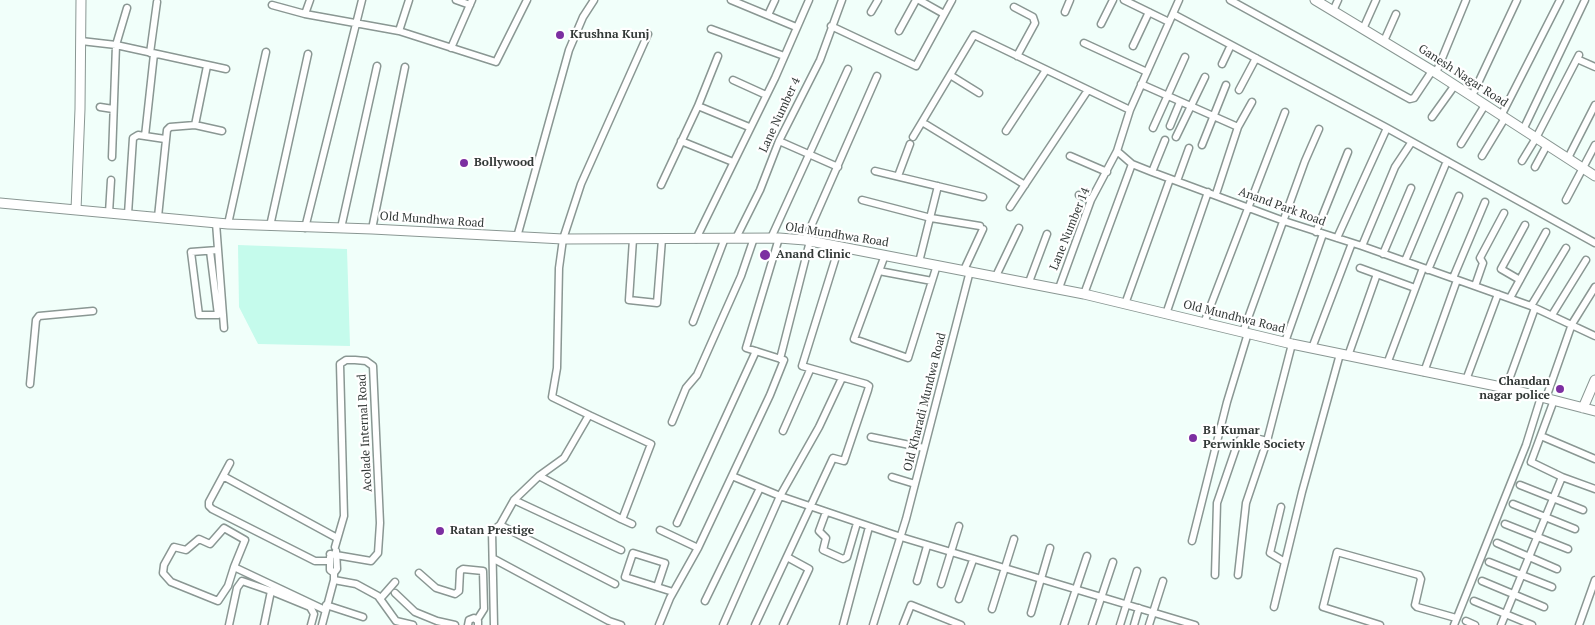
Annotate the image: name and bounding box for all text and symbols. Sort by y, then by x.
place label: Krushna Kunj [570,28,649,42]
marker: Krushna Kunj [554,29,566,41]
street label: Ganesh Nagar Road [1415,42,1511,110]
street label: Lane Number 4 [756,75,804,155]
place label: Bollywood [474,156,534,170]
marker: Bollywood [458,157,470,169]
street label: Anand Park Road [1236,185,1328,229]
street label: Lane Number 14 [1047,186,1093,272]
street label: Old Mundhwa Road [379,209,485,231]
street label: Old Mundhwa Road [784,220,890,250]
marker: Anand Clinic [758,248,772,262]
place label: Anand Clinic [776,248,851,262]
street label: Old Mundhwa Road [1181,297,1287,337]
street label: Old Kharadi Mundwa Road [901,331,949,473]
street label: Acolade Internal Road [355,374,375,492]
place label: Chandan nagar police [1479,375,1550,403]
marker: Chandan nagar police [1554,383,1566,395]
place label: B1 Kumar Perwinkle Society [1203,424,1305,452]
marker: B1 Kumar Perwinkle Society [1187,432,1199,444]
place label: Ratan Prestige [450,524,534,538]
marker: Ratan Prestige [434,525,446,537]

